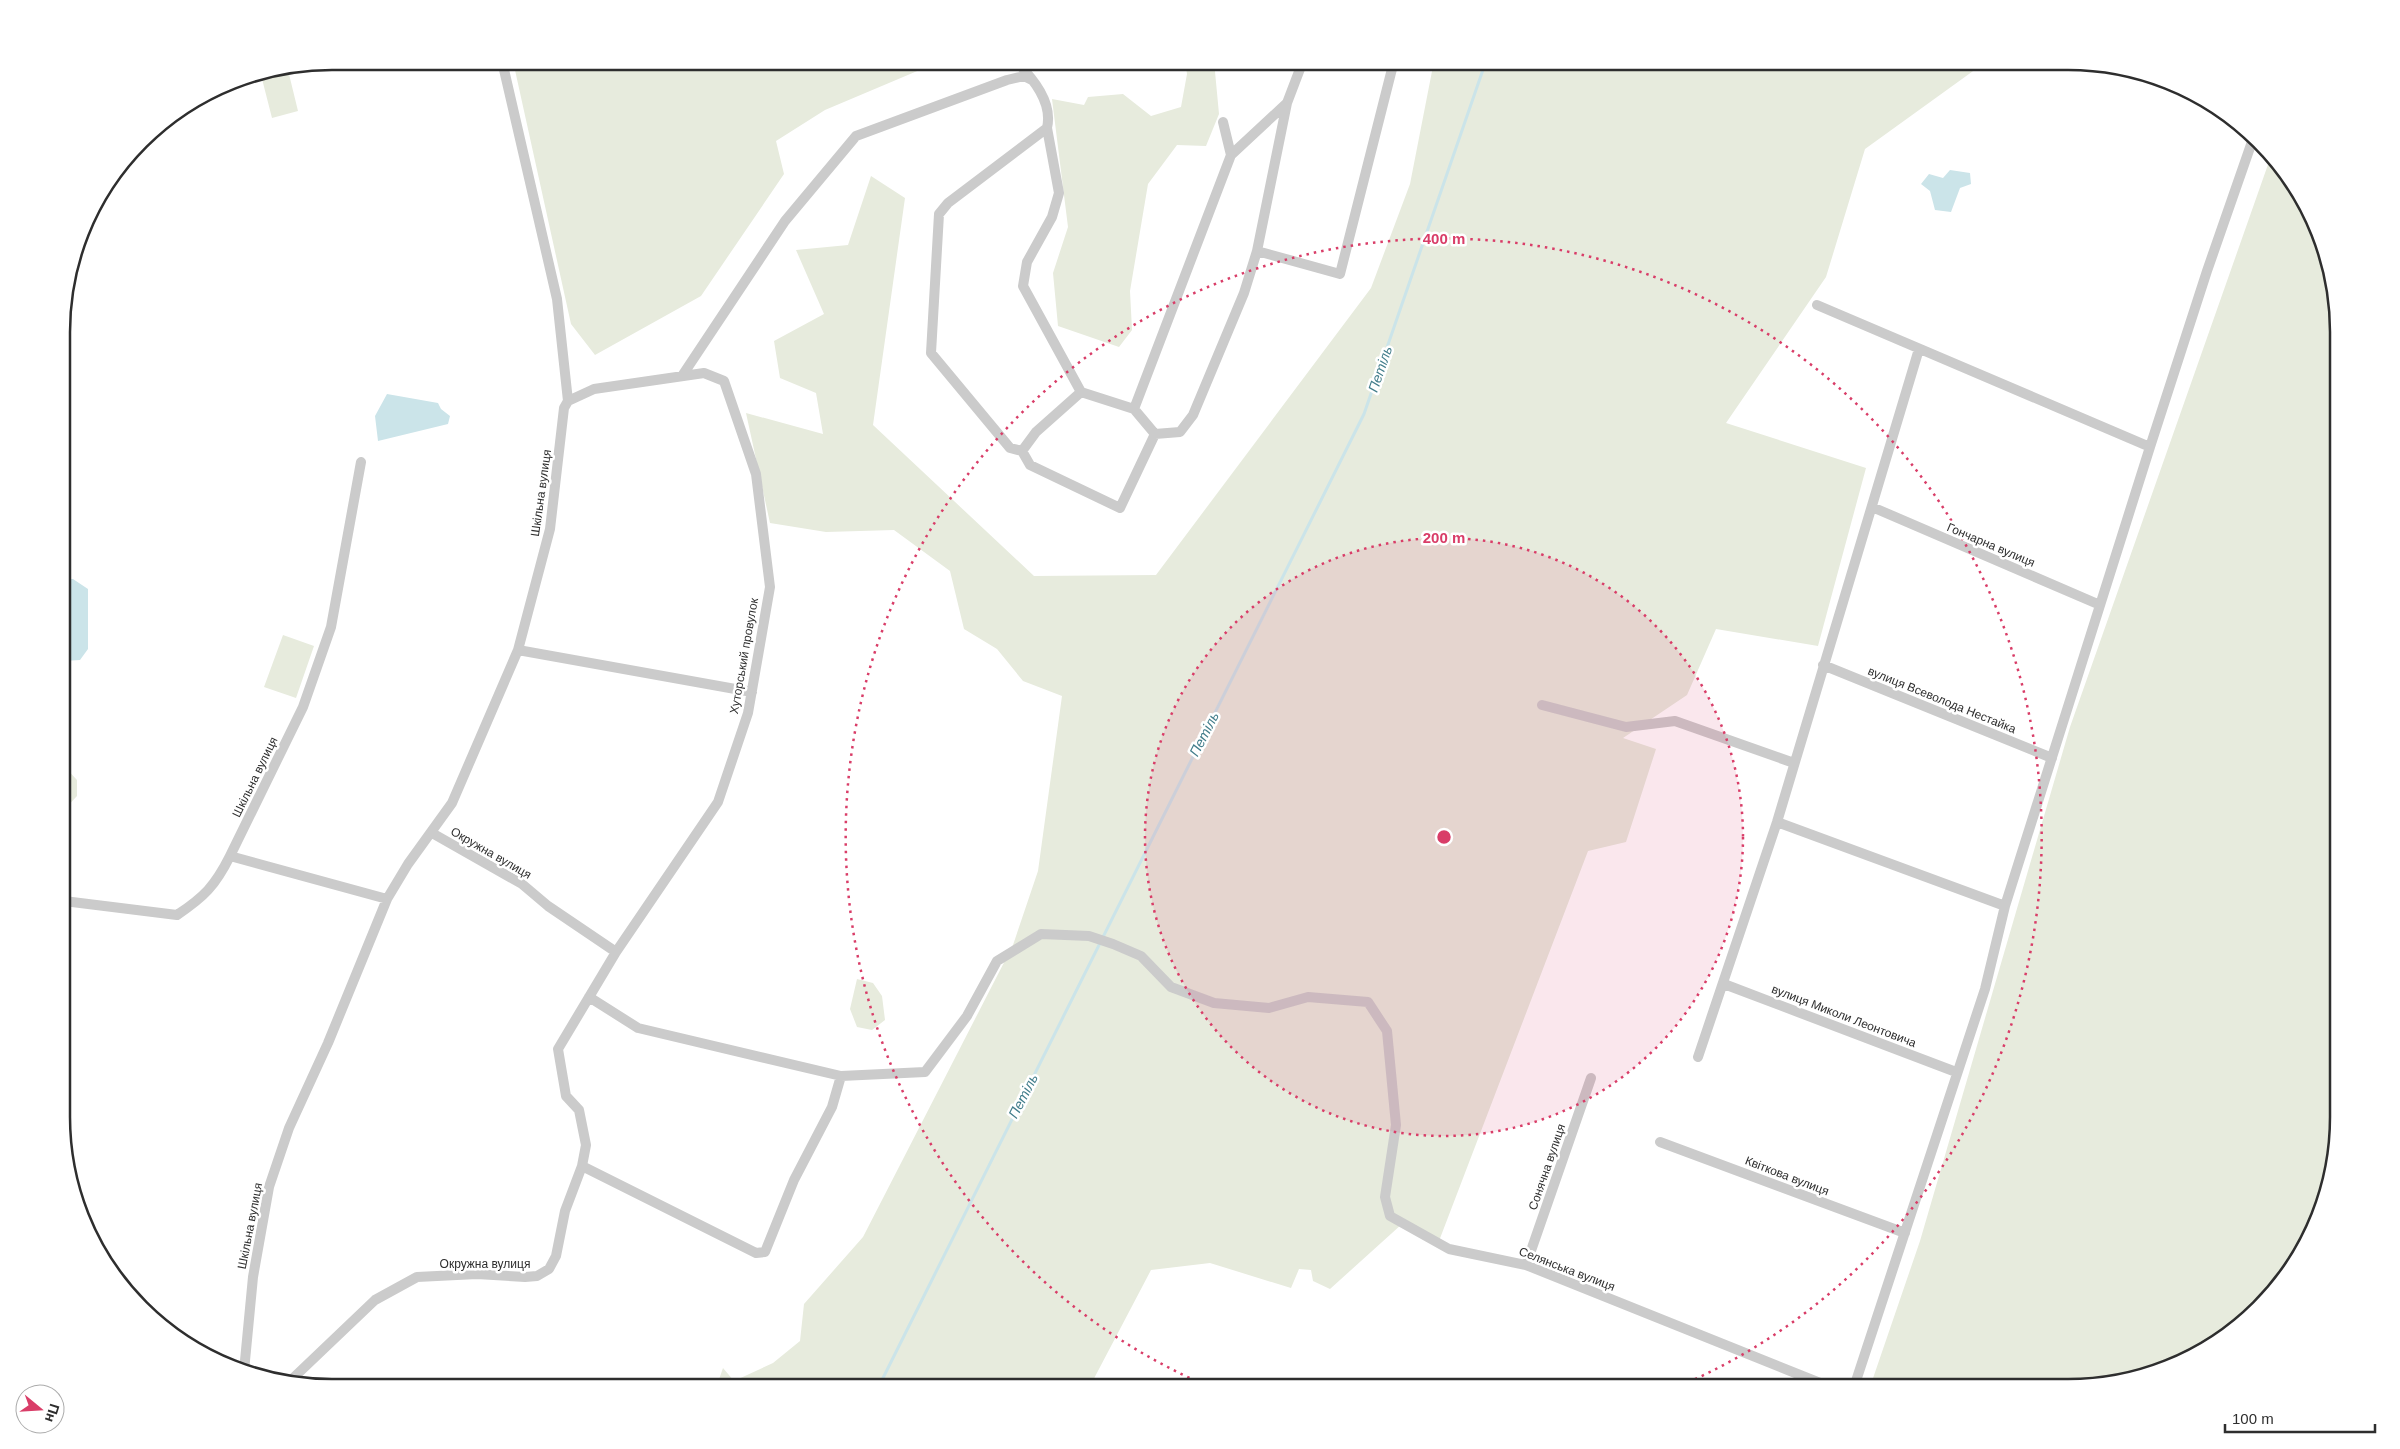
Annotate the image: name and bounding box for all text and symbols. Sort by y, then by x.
text: 400 m [1423,230,1465,247]
water label: Петіль [1365,344,1395,394]
street label: Шкільна вулиця [528,449,554,537]
street label: Гончарна вулиця [1945,520,2037,570]
text: 200 m [1423,529,1465,546]
street label: Хуторський провулок [727,596,761,715]
street label: вулиця Всеволода Нестайка [1866,664,2018,736]
water label: Петіль [1186,709,1222,759]
street label: Шкільна вулиця [229,735,281,819]
street label: Окружна вулиця [448,824,534,882]
centre of rings [1435,828,1453,846]
street label: вулиця Миколи Леонтовича [1770,982,1919,1050]
water label: Петіль [1005,1071,1041,1121]
street label: Сонячна вулиця [1526,1122,1568,1212]
street label: Квіткова вулиця [1743,1154,1831,1198]
street label: Шкільна вулиця [235,1182,265,1270]
street label: Селянська вулиця [1517,1244,1617,1294]
street label: Окружна вулиця [440,1257,530,1271]
north arrow [15,1384,65,1434]
text: Пн [42,1402,63,1424]
scale bar [2225,1402,2375,1434]
text: 100 m [2232,1410,2274,1427]

